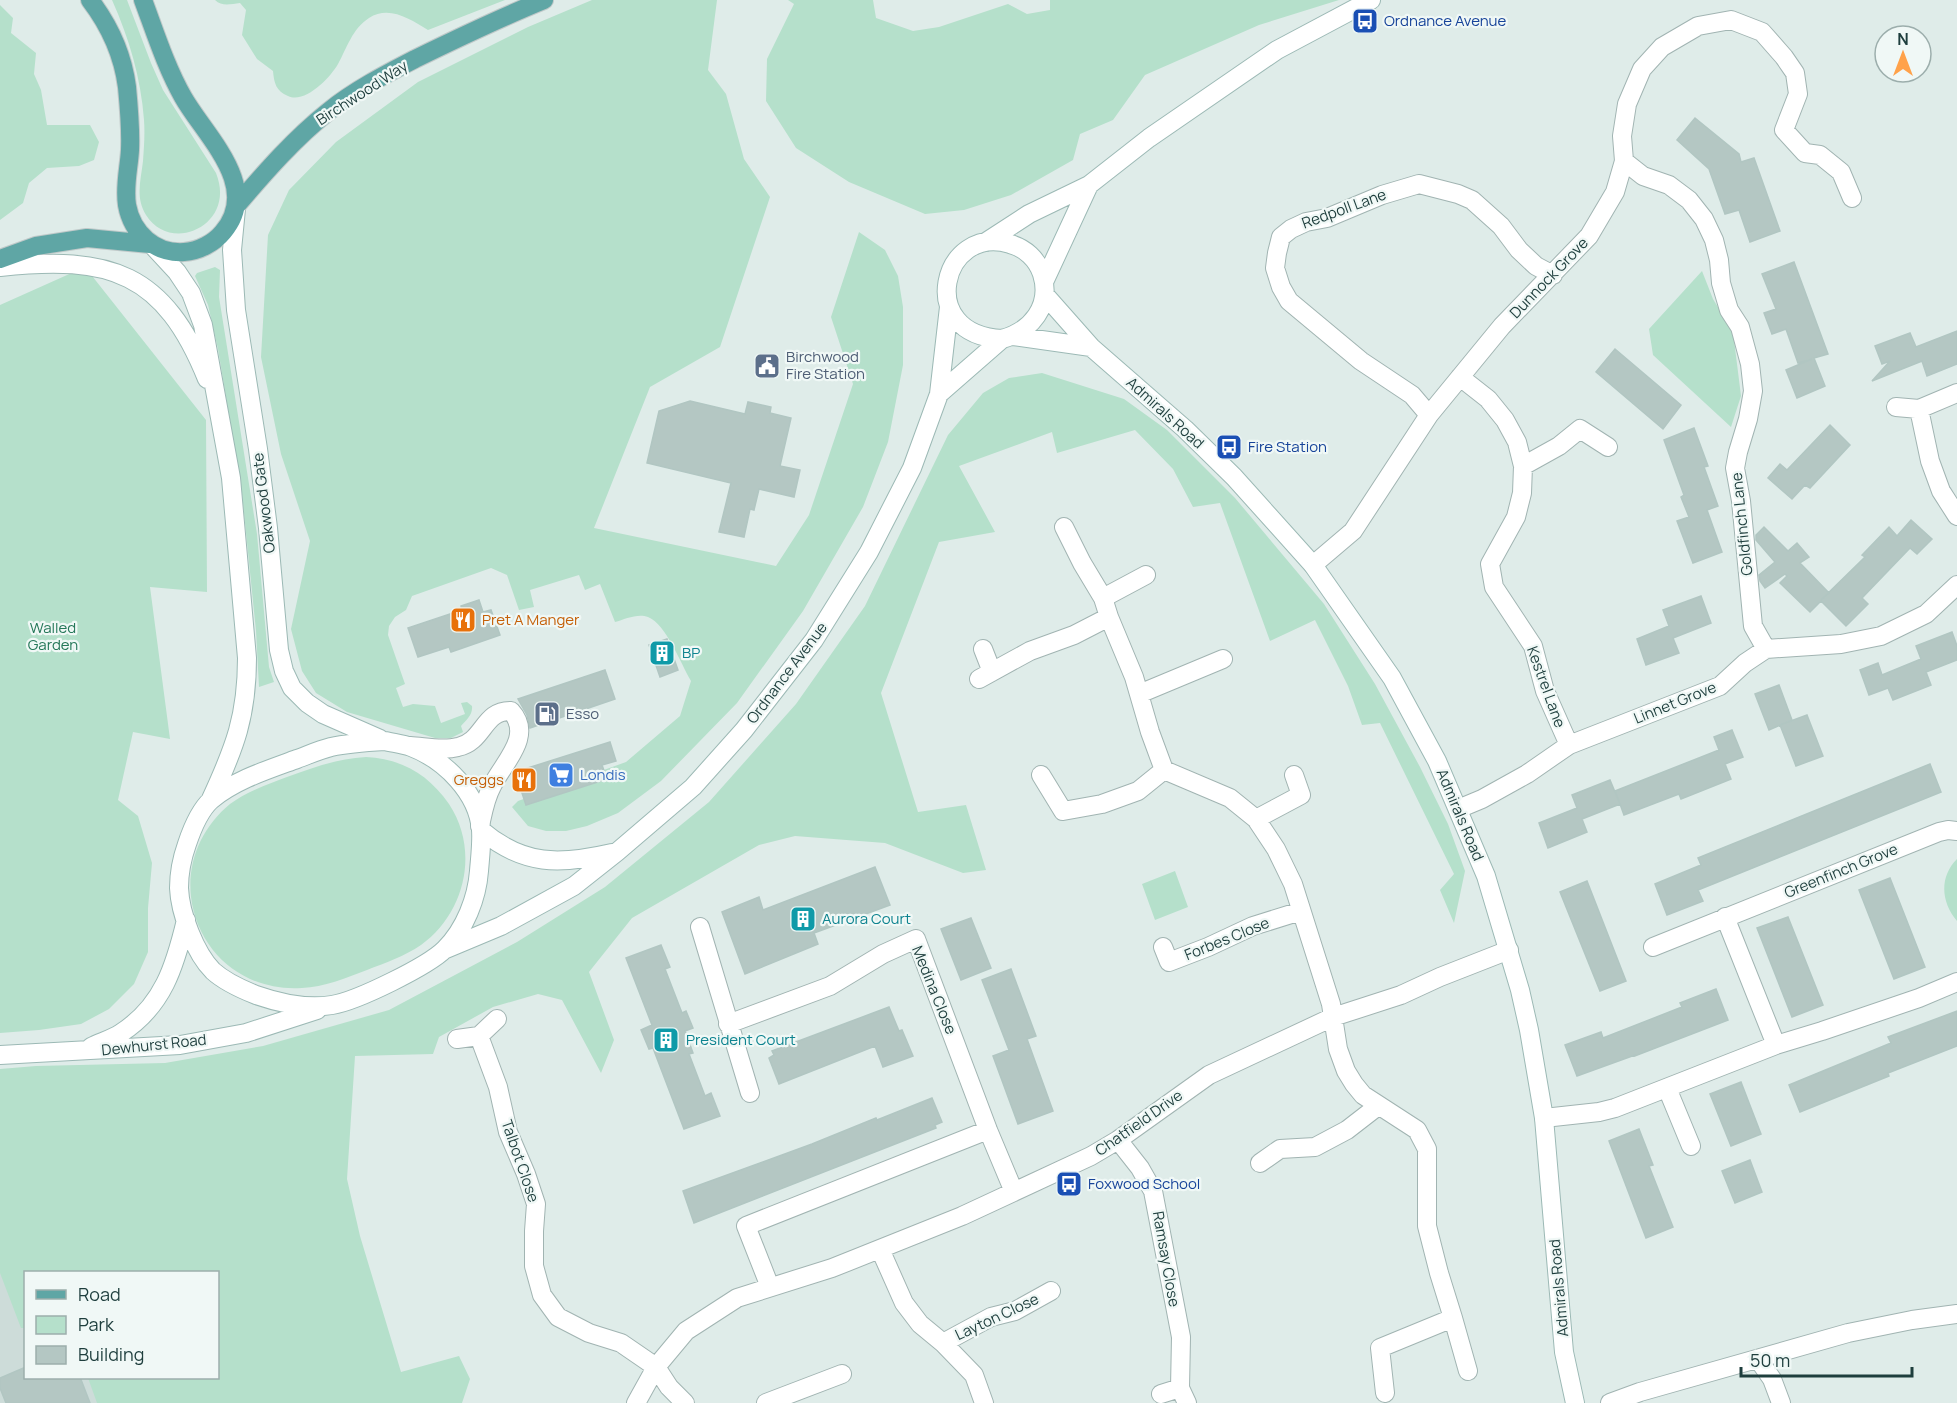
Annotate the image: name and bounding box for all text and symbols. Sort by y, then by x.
bus stop icon: Ordnance Avenue [1350,6,1380,36]
place label: Ordnance Avenue [1384,10,1507,31]
north arrow [1873,24,1933,84]
text: N [1897,28,1909,50]
street label: Birchwood Way [312,55,412,130]
street label: Redpoll Lane [1299,183,1389,234]
street label: Dunnock Grove [1505,232,1593,323]
place label: Birchwood Fire Station [786,346,865,384]
public building icon: Birchwood Fire Station [752,351,782,381]
street label: Admirals Road [1122,372,1209,453]
bus stop icon: Fire Station [1214,432,1244,462]
place label: Fire Station [1248,436,1327,457]
street label: Oakwood Gate [247,452,280,554]
street label: Goldfinch Lane [1726,471,1757,577]
restaurant icon: Pret A Manger [448,605,478,635]
place label: Pret A Manger [482,609,580,630]
park label: Walled Garden [28,617,78,655]
street label: Ordnance Avenue [741,617,832,728]
building icon: BP [647,638,677,668]
place label: BP [682,642,700,663]
street label: Kestrel Lane [1522,643,1571,731]
street label: Linnet Grove [1630,676,1719,729]
fuel station icon: Esso [532,699,562,729]
place label: Esso [566,703,599,724]
supermarket icon: Londis [546,760,576,790]
place label: Londis [580,764,626,785]
restaurant icon: Greggs [509,765,539,795]
street label: Admirals Road [1432,766,1489,864]
place label: Greggs [454,769,504,790]
street label: Greenfinch Grove [1781,838,1901,903]
building icon: Aurora Court [788,904,818,934]
place label: Aurora Court [822,908,911,929]
street label: Forbes Close [1181,912,1273,965]
street label: Medina Close [907,942,962,1037]
building icon: President Court [651,1025,681,1055]
street label: Dewhurst Road [100,1029,207,1060]
place label: President Court [686,1029,796,1050]
street label: Chatfield Drive [1091,1085,1187,1161]
street label: Talbot Close [497,1117,545,1205]
bus stop icon: Foxwood School [1054,1169,1084,1199]
place label: Foxwood School [1088,1173,1200,1194]
street label: Ramsay Close [1148,1209,1185,1309]
street label: Admirals Road [1544,1238,1573,1338]
legend [24,1271,219,1379]
text: Road [78,1282,121,1306]
street label: Layton Close [951,1288,1042,1345]
text: Park [78,1312,115,1336]
scale bar [1741,1340,1912,1378]
text: Building [78,1342,144,1366]
text: 50 m [1750,1348,1790,1372]

